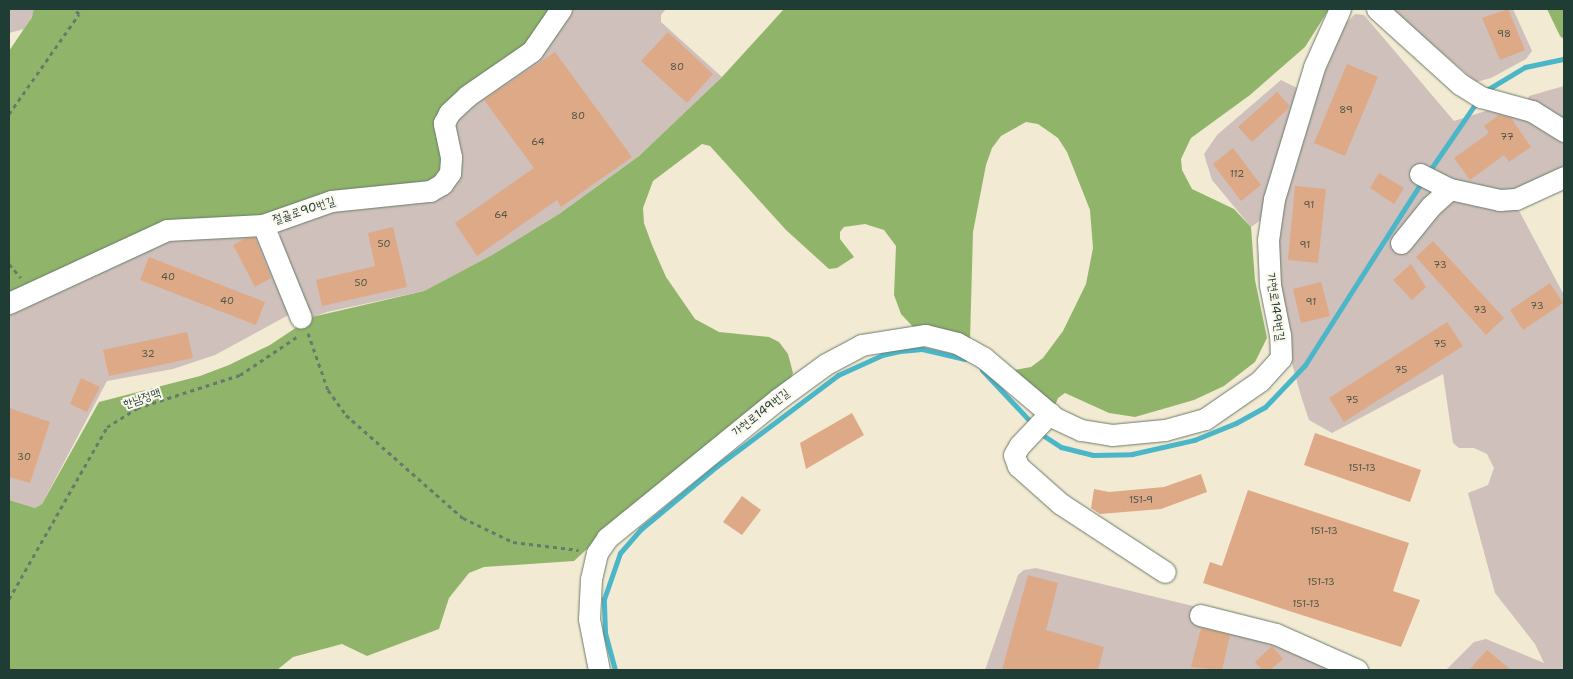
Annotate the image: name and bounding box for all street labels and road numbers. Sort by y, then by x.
street label: 절골로90번길 [271,194,337,228]
street label: 가현로149번길 [1263,272,1287,342]
street label: 한남정맥 [121,386,163,412]
street label: 가현로149번길 [729,386,793,440]

